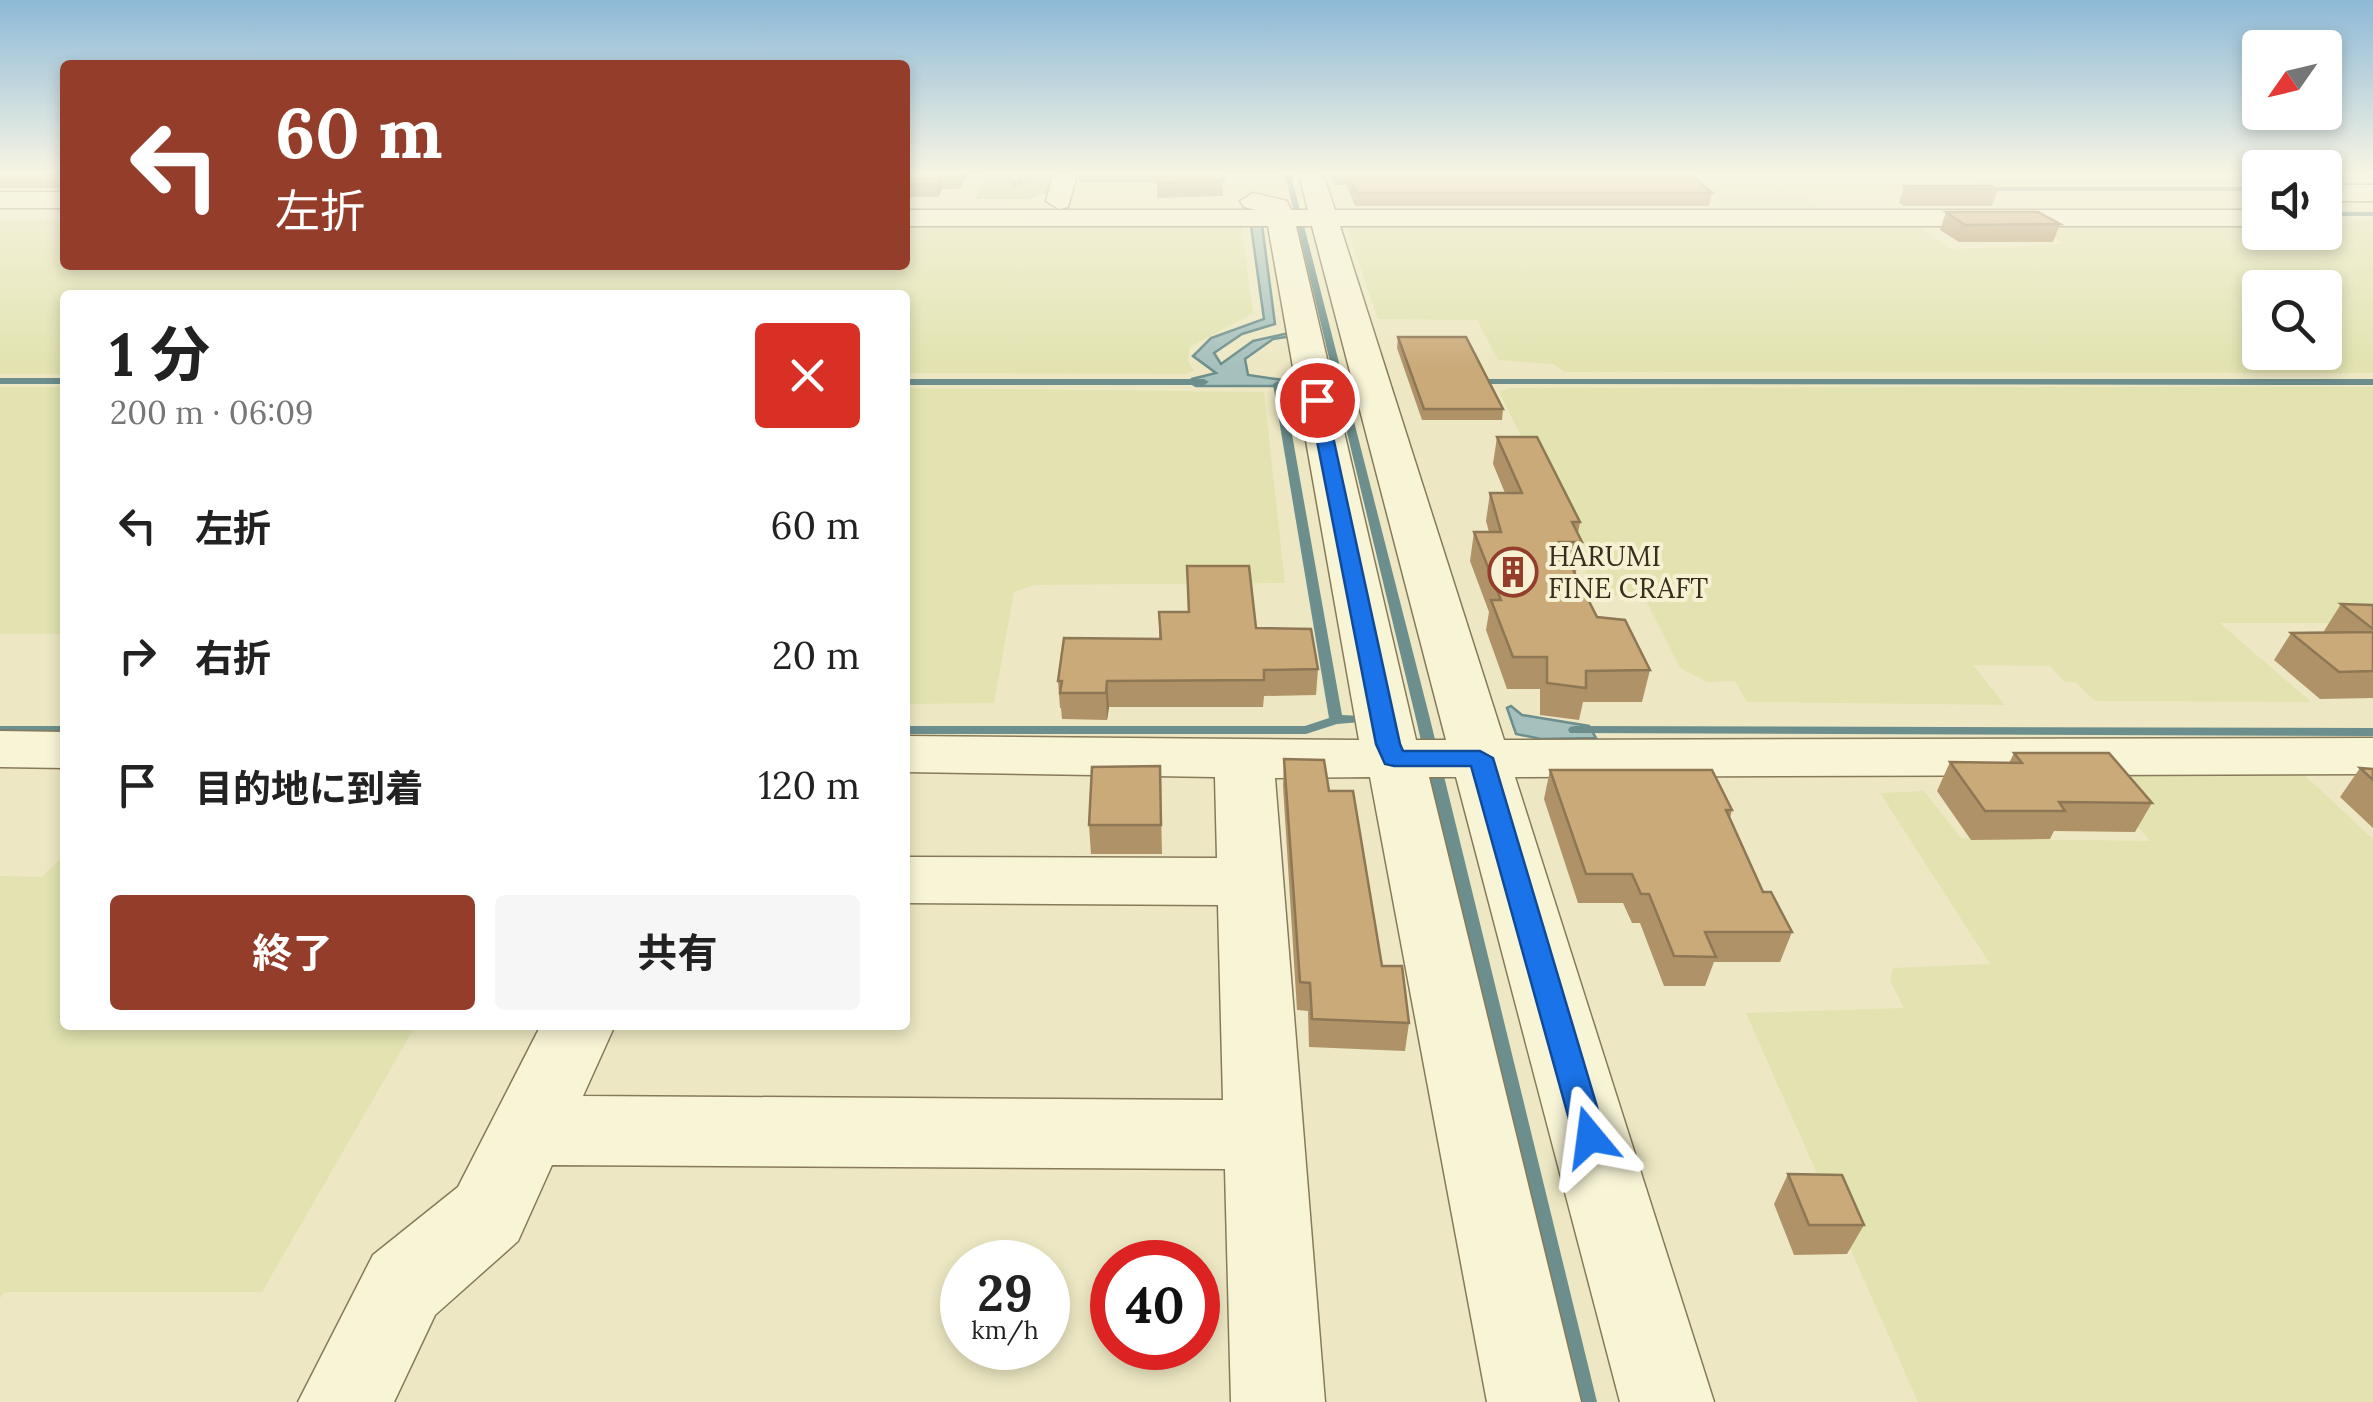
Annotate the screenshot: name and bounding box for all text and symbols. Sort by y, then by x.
north arrow [2242,30,2342,130]
map controls [2242,30,2342,370]
text: 60 m [275,88,443,177]
icon: left [110,100,240,230]
button: sound [2242,150,2342,250]
text: 左折 [275,182,365,239]
button: search [2242,270,2342,370]
text: 1 分 [110,316,210,392]
button: close [755,323,860,428]
pin [1275,358,1360,443]
icon: arrive [1290,373,1345,428]
text: 200 m · 06:09 [110,392,314,433]
icon: left [110,498,165,553]
text: 60 m [770,501,860,549]
text: 左折 [195,504,271,552]
place label: HARUMI FINE CRAFT [1548,538,1708,606]
building icon: HARUMI FINE CRAFT [1487,546,1539,598]
icon: right [110,628,165,683]
text: 20 m [772,631,860,679]
text: 右折 [195,634,271,682]
icon: arrive [110,758,165,813]
text: 120 m [758,761,860,809]
text: 目的地に到着 [195,764,423,812]
button: 終了 [110,895,475,1010]
button: 共有 [495,895,860,1010]
position arrow [1538,1085,1642,1189]
speed limit sign: 40 [1090,1240,1220,1370]
text: 29 [977,1261,1033,1325]
text: km/h [971,1314,1039,1346]

